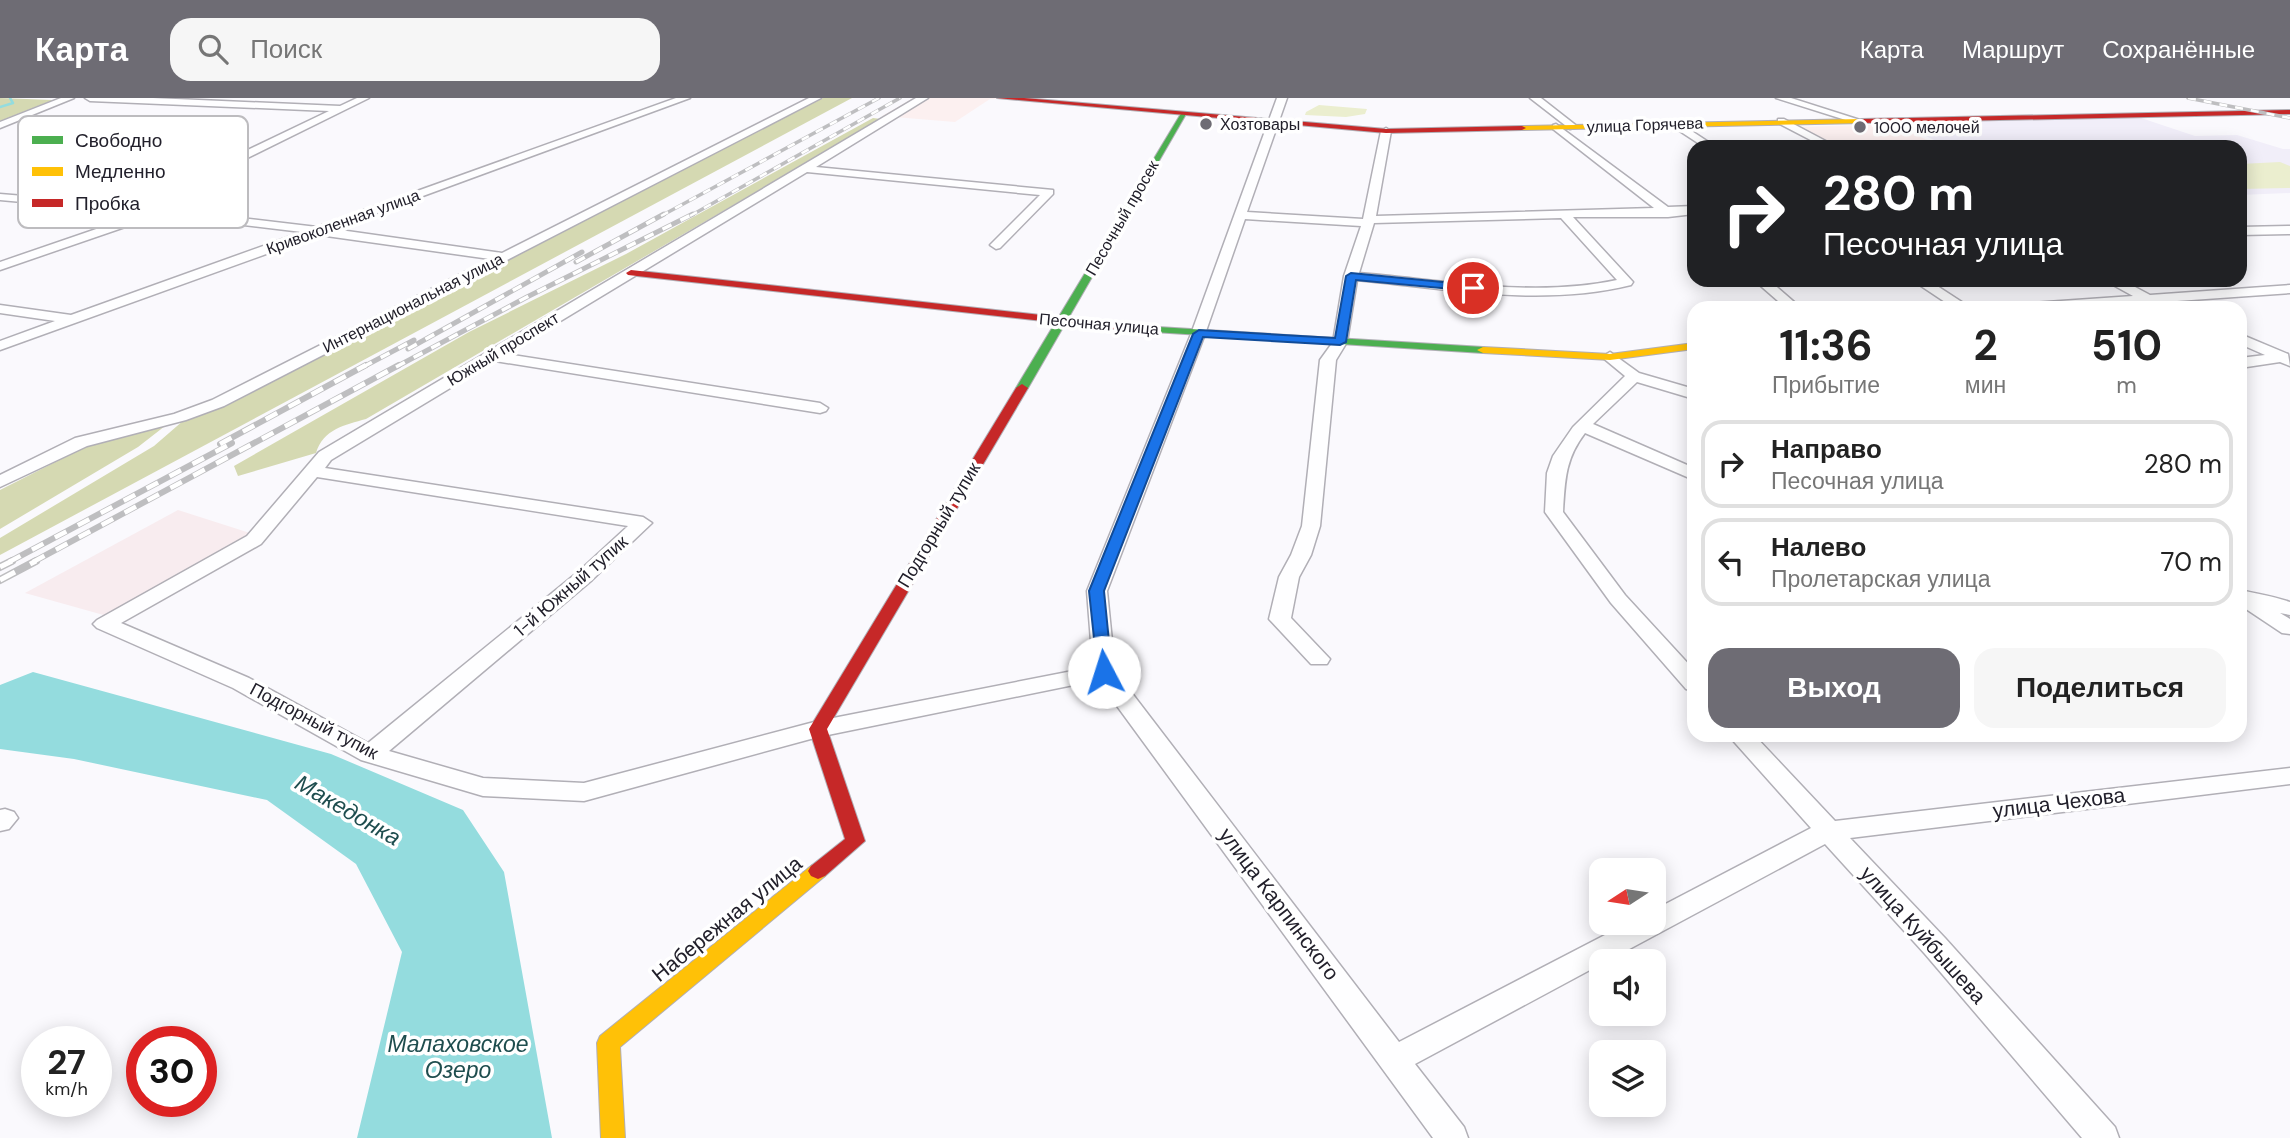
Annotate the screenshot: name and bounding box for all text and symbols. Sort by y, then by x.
search box [170,18,660,81]
text: Карта [35,28,128,71]
icon: search [194,30,232,68]
text: Поиск [250,32,322,66]
text: Карта [1860,34,1924,65]
text: Маршрут [1962,34,2064,65]
text: Сохранённые [2102,34,2255,65]
street label: улица Горячева [1586,112,1704,138]
place label: Хозтовары [1220,114,1300,135]
legend [18,116,248,228]
marker: Хозтовары [1198,116,1214,132]
place label: 1000 мелочей [1874,117,1980,138]
marker: 1000 мелочей [1852,119,1868,135]
text: Свободно [75,128,162,153]
street label: Песочный просек [1081,156,1164,279]
text: Медленно [75,159,165,184]
text: 280 m [1823,161,1974,225]
icon: right [1708,168,1799,259]
street label: Кривоколенная улица [263,184,423,260]
text: Пробка [75,191,140,216]
text: Песочная улица [1823,223,2063,265]
street label: Интернациональная улица [319,248,507,358]
pin [1443,258,1503,318]
icon: arrive [1454,269,1492,307]
street label: Южный проспект [443,307,563,391]
street label: Песочная улица [1038,308,1160,340]
text: 11:36 [1779,318,1873,373]
text: 2 [1973,318,1998,373]
text: 510 [2091,318,2162,373]
text: Прибытие [1772,370,1880,400]
text: мин [1965,370,2006,400]
text: m [2116,370,2137,400]
text: Направо [1771,432,1882,466]
icon: right [1712,445,1750,483]
text: 280 m [2144,447,2222,481]
street label: Подгорный тупик [892,458,986,592]
text: Песочная улица [1771,466,1944,496]
street label: 1-й Южный тупик [509,530,633,642]
text: Налево [1771,530,1866,564]
icon: left [1712,543,1750,581]
text: 70 m [2161,545,2222,579]
text: Пролетарская улица [1771,564,1991,594]
position arrow [1067,635,1141,709]
button: Выход [1708,648,1960,728]
button: Поделиться [1974,648,2226,728]
street label: Подгорный тупик [246,677,382,765]
water label: Македонка [290,768,406,852]
street label: улица Чехова [1991,781,2127,825]
street label: улица Карпинского [1212,822,1346,986]
street label: Набережная улица [646,850,808,988]
north arrow [1589,858,1666,934]
map controls [1589,858,1666,1117]
street label: улица Куйбышева [1854,860,1993,1010]
button: sound [1589,949,1666,1026]
speed limit sign: 30 [126,1026,217,1117]
water label: Малаховское Озеро [387,1029,529,1085]
text: 27 [47,1039,86,1085]
button: layers [1589,1040,1666,1117]
text: km/h [45,1077,88,1101]

